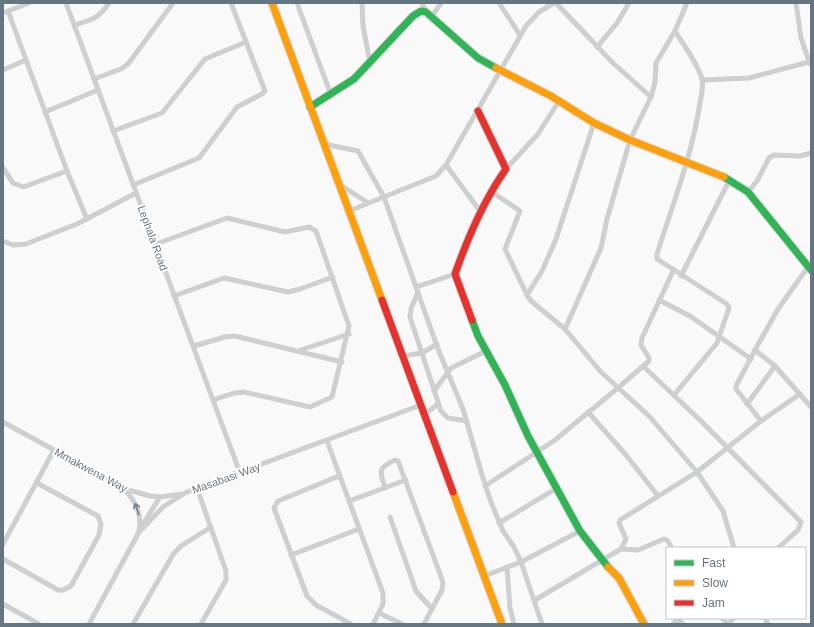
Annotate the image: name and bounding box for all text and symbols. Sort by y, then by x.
street label: Lephala Road [136,204,170,272]
street label: Mmakwena Way [52,446,130,495]
street label: Masabasi Way [190,460,262,496]
one-way arrow [133,503,140,516]
legend [666,547,806,619]
text: Fast [702,556,726,570]
text: Slow [702,576,728,590]
text: Jam [702,596,725,610]

